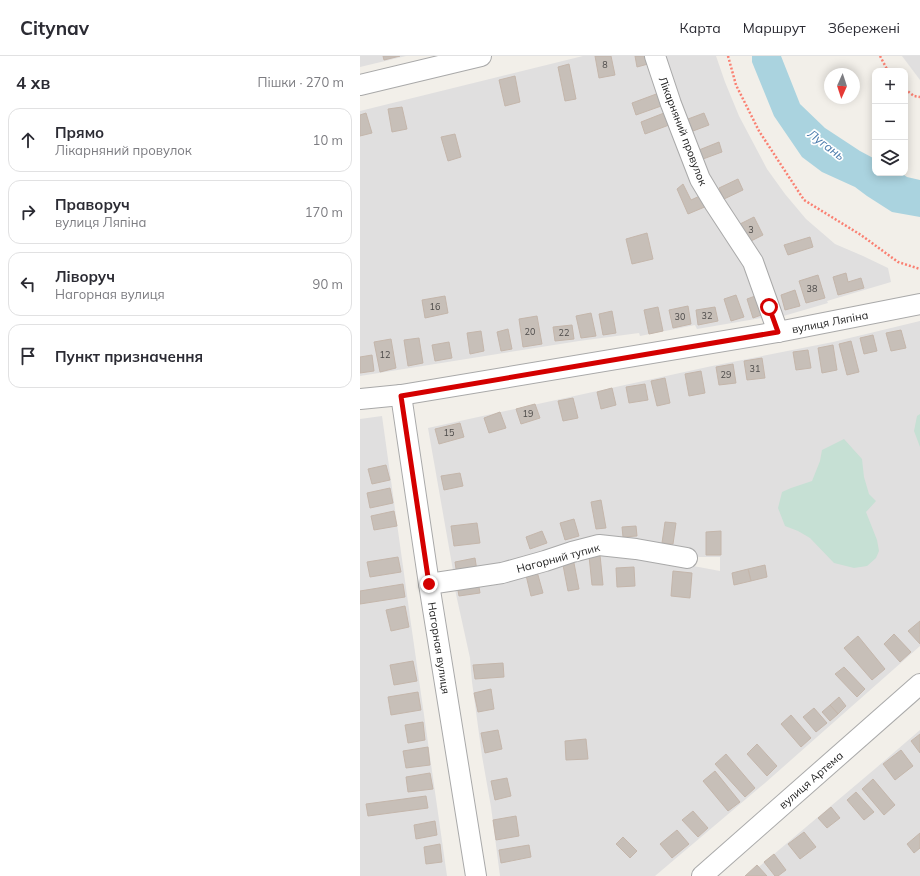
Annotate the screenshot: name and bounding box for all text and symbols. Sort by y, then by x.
text: Citynav [20,16,89,40]
text: Карта [680,19,721,37]
text: Маршрут [743,19,806,37]
text: Збережені [828,19,900,37]
house number: 8 [602,59,608,70]
north arrow [824,68,860,104]
map controls [872,68,908,176]
button: + [872,68,908,104]
text: 4 хв [16,72,50,93]
text: Пішки · 270 m [257,74,344,90]
street label: Лікарняний провулок [656,74,710,188]
button: − [872,104,908,140]
text: Прямо [55,123,104,142]
water label: Лугань [804,125,848,163]
icon: ahead [17,129,39,151]
text: 10 m [313,132,343,148]
button: layers [872,140,908,176]
text: Лікарняний провулок [55,142,192,158]
text: Праворуч [55,195,130,214]
icon: right [17,201,39,223]
text: 170 m [305,204,343,220]
text: вулиця Ляпіна [55,214,146,230]
house number: 3 [748,224,754,235]
text: Ліворуч [55,267,115,286]
icon: left [17,273,39,295]
text: 90 m [313,276,343,292]
house number: 38 [807,283,817,294]
text: Нагорная вулиця [55,286,165,302]
route start [760,298,778,316]
house number: 16 [430,301,440,312]
street label: вулиця Ляпіна [791,308,869,336]
house number: 32 [702,310,712,321]
house number: 30 [675,311,685,322]
house number: 20 [525,326,535,337]
house number: 22 [559,327,569,338]
icon: arrive [17,345,39,367]
text: Пункт призначення [55,347,203,366]
house number: 12 [380,349,390,360]
house number: 31 [750,363,760,374]
house number: 29 [721,369,731,380]
house number: 19 [523,408,533,419]
house number: 15 [444,427,455,438]
street label: Нагорний тупик [515,540,601,576]
route end [420,575,438,593]
street label: Нагорная вулиця [425,601,453,695]
street label: вулиця Артема [776,748,846,812]

